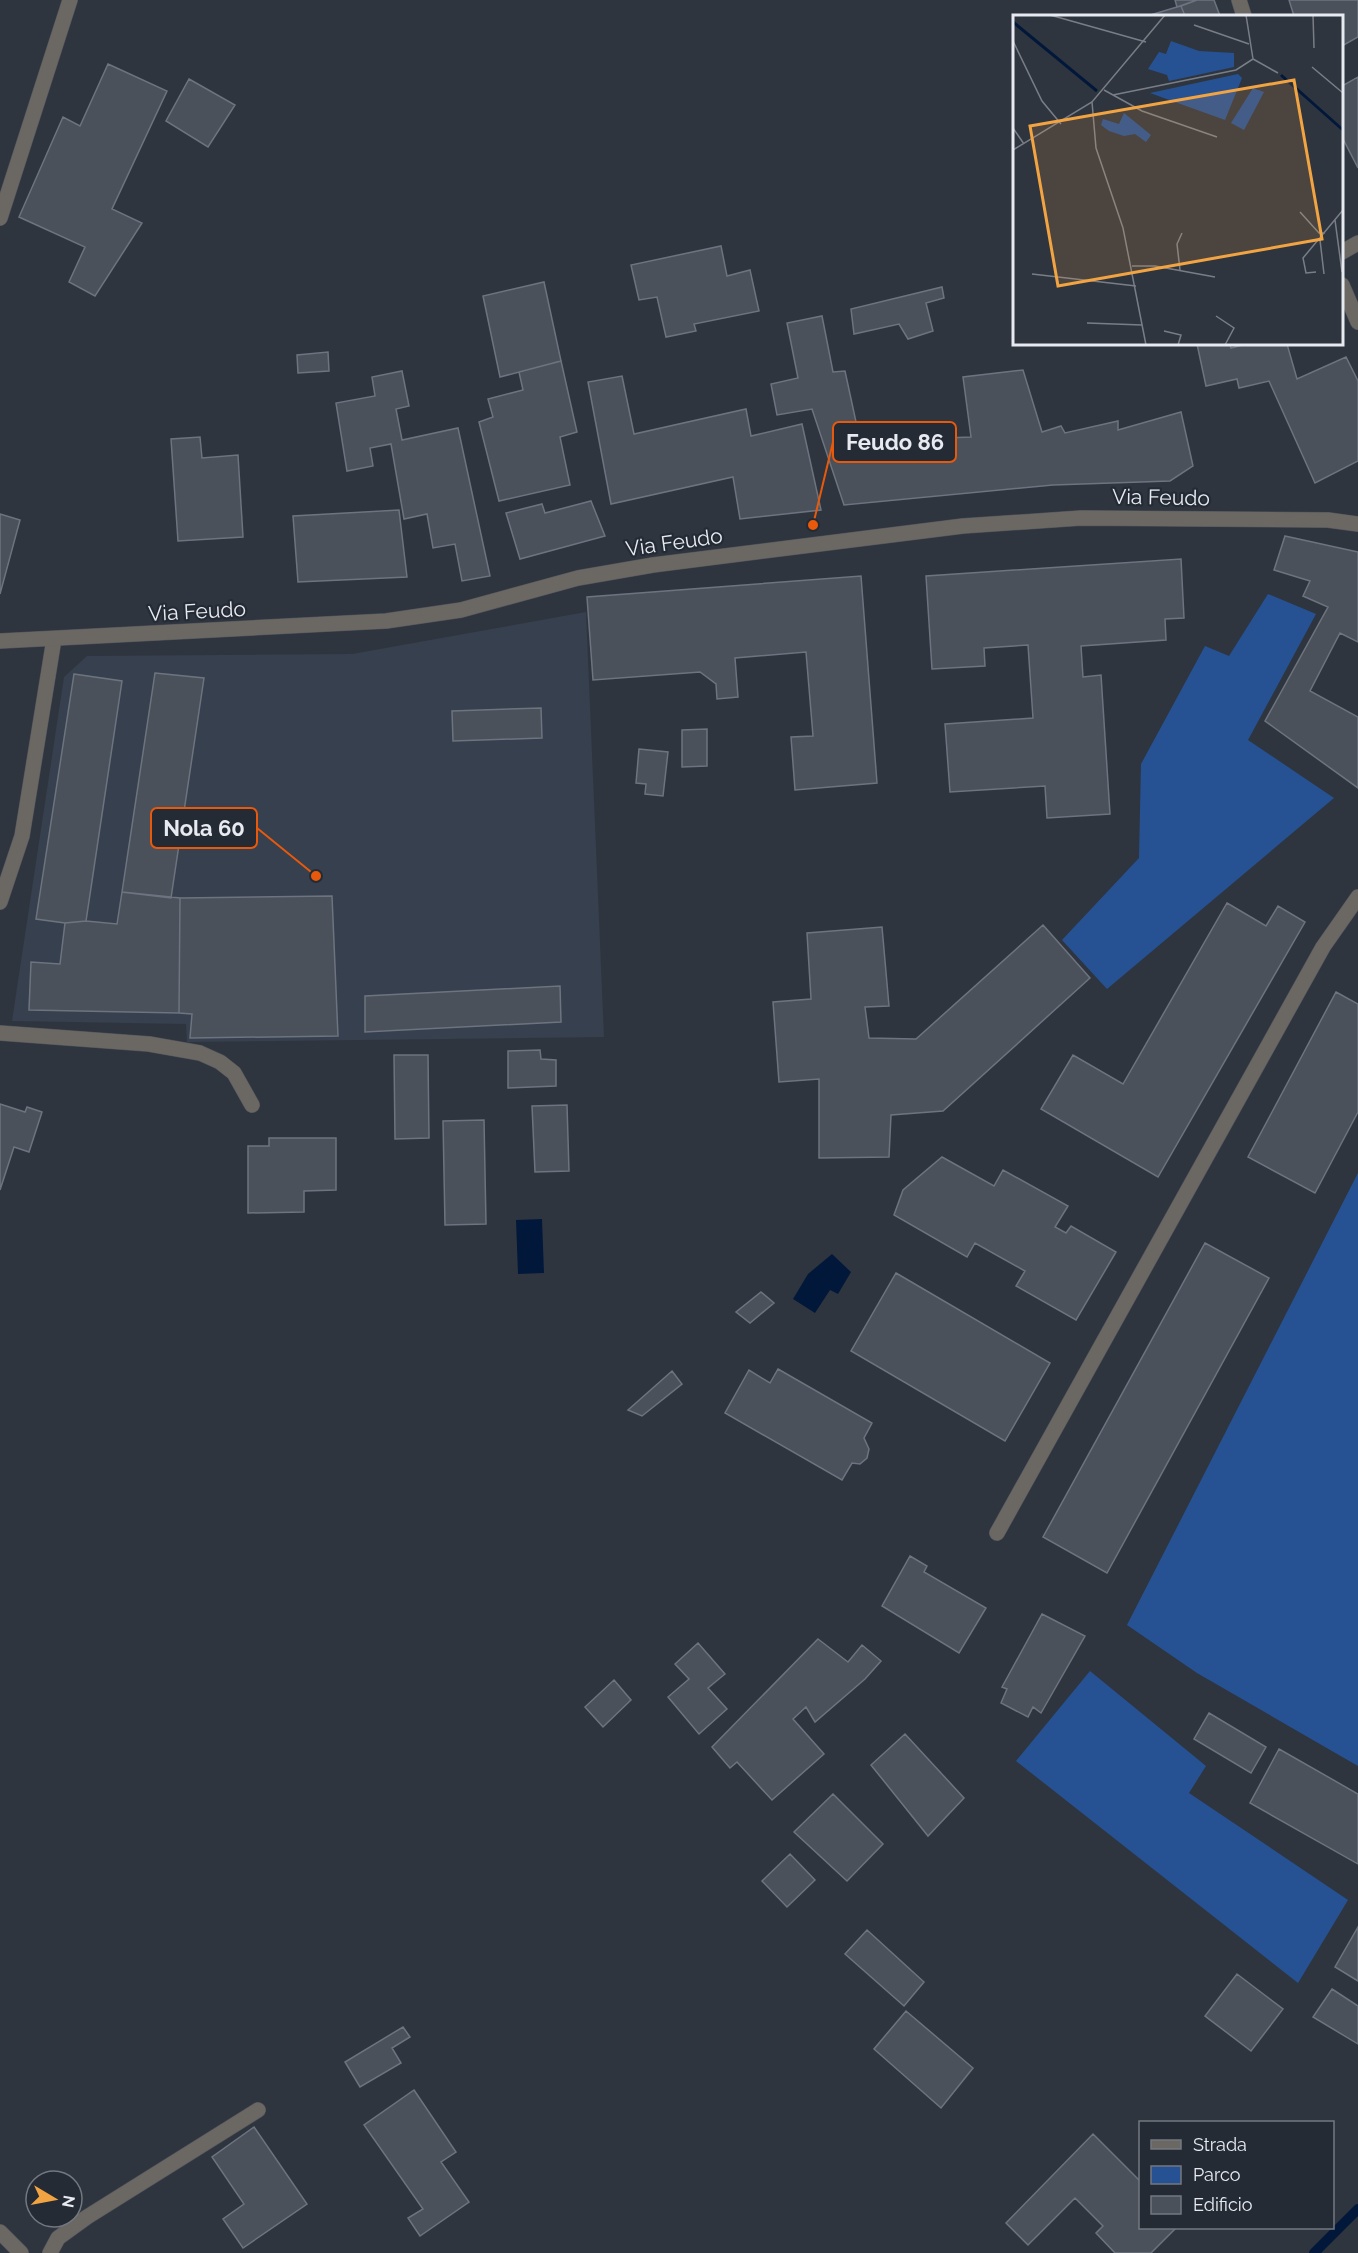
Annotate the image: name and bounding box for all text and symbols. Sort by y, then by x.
inset map [1013,15,1343,345]
callout: Feudo 86 [833,422,956,462]
text: Feudo 86 [846,429,944,455]
street label: Via Feudo [1112,484,1210,510]
street label: Via Feudo [624,523,724,561]
street label: Via Feudo [148,596,246,626]
callout: Nola 60 [151,808,257,848]
text: Nola 60 [163,815,245,841]
legend [1139,2121,1334,2229]
text: Strada [1193,2134,1247,2155]
text: Parco [1193,2164,1241,2185]
north arrow [24,2169,84,2229]
text: N [58,2194,79,2209]
text: Edificio [1193,2194,1253,2215]

